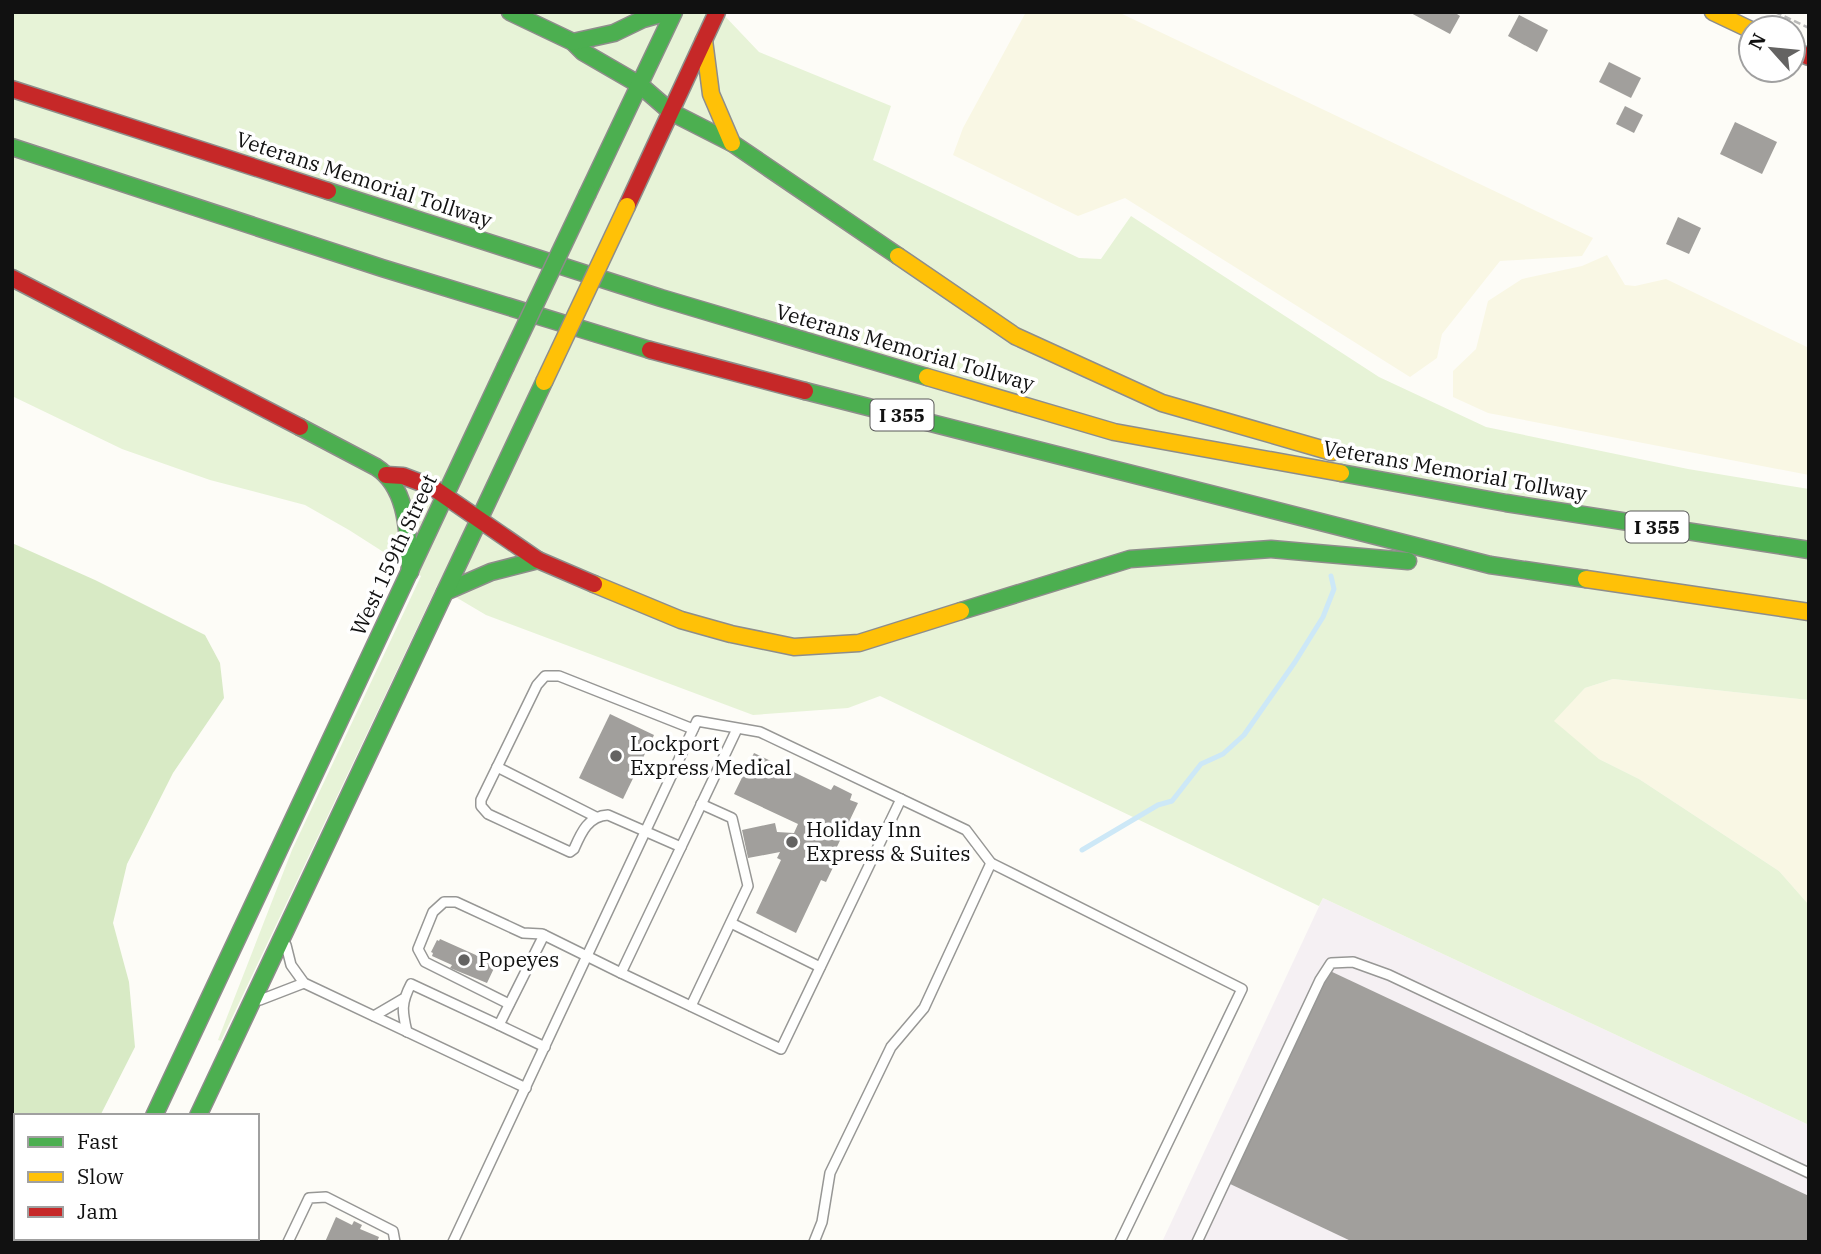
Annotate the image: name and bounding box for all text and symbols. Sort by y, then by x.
north arrow [1737,14,1807,84]
text: N [1743,29,1771,53]
street label: Veterans Memorial Tollway [233,124,497,234]
street label: Veterans Memorial Tollway [773,297,1039,398]
road number: I 355 [870,400,934,430]
street label: Veterans Memorial Tollway [1321,433,1590,507]
street label: West 159th Street [343,469,443,640]
road number: I 355 [1626,512,1688,542]
place label: Lockport Express Medical [630,729,792,781]
marker: Lockport Express Medical [608,748,624,764]
place label: Holiday Inn Express & Suites [806,815,971,867]
marker: Holiday Inn Express & Suites [784,834,800,850]
place label: Popeyes [478,945,559,973]
marker: Popeyes [456,952,472,968]
legend [14,1114,259,1240]
text: Fast [77,1127,118,1155]
text: Slow [77,1162,124,1190]
text: Jam [77,1197,118,1225]

